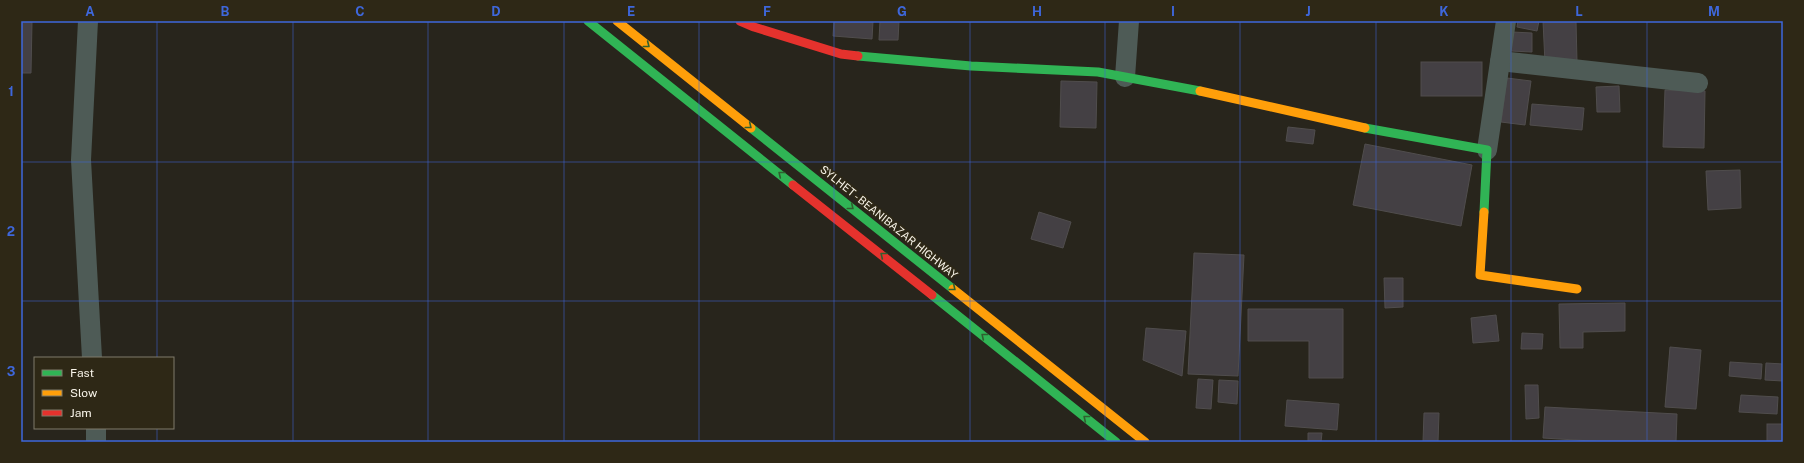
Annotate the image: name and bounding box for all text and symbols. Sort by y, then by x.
text: A [85,4,95,19]
text: B [221,4,230,19]
text: C [355,4,365,19]
text: D [491,4,501,19]
text: E [627,4,635,19]
text: F [763,4,771,19]
text: G [897,4,907,19]
text: H [1032,4,1042,19]
text: I [1171,4,1175,19]
text: J [1305,4,1311,19]
text: K [1439,4,1449,19]
text: L [1575,4,1583,19]
text: M [1708,4,1720,19]
one-way arrow [643,40,650,47]
text: 1 [8,84,14,99]
one-way arrow [745,121,752,128]
street label: SYLHET - BEANIBAZAR HIGHWAY [818,163,960,281]
one-way arrow [779,172,786,179]
one-way arrow [847,202,854,209]
text: 2 [7,224,15,239]
one-way arrow [880,253,887,260]
one-way arrow [948,283,955,290]
one-way arrow [982,334,989,341]
legend [34,357,174,429]
text: 3 [7,364,16,379]
text: Fast [70,366,95,380]
text: Slow [70,386,98,400]
text: Jam [70,406,92,420]
one-way arrow [1083,415,1090,422]

